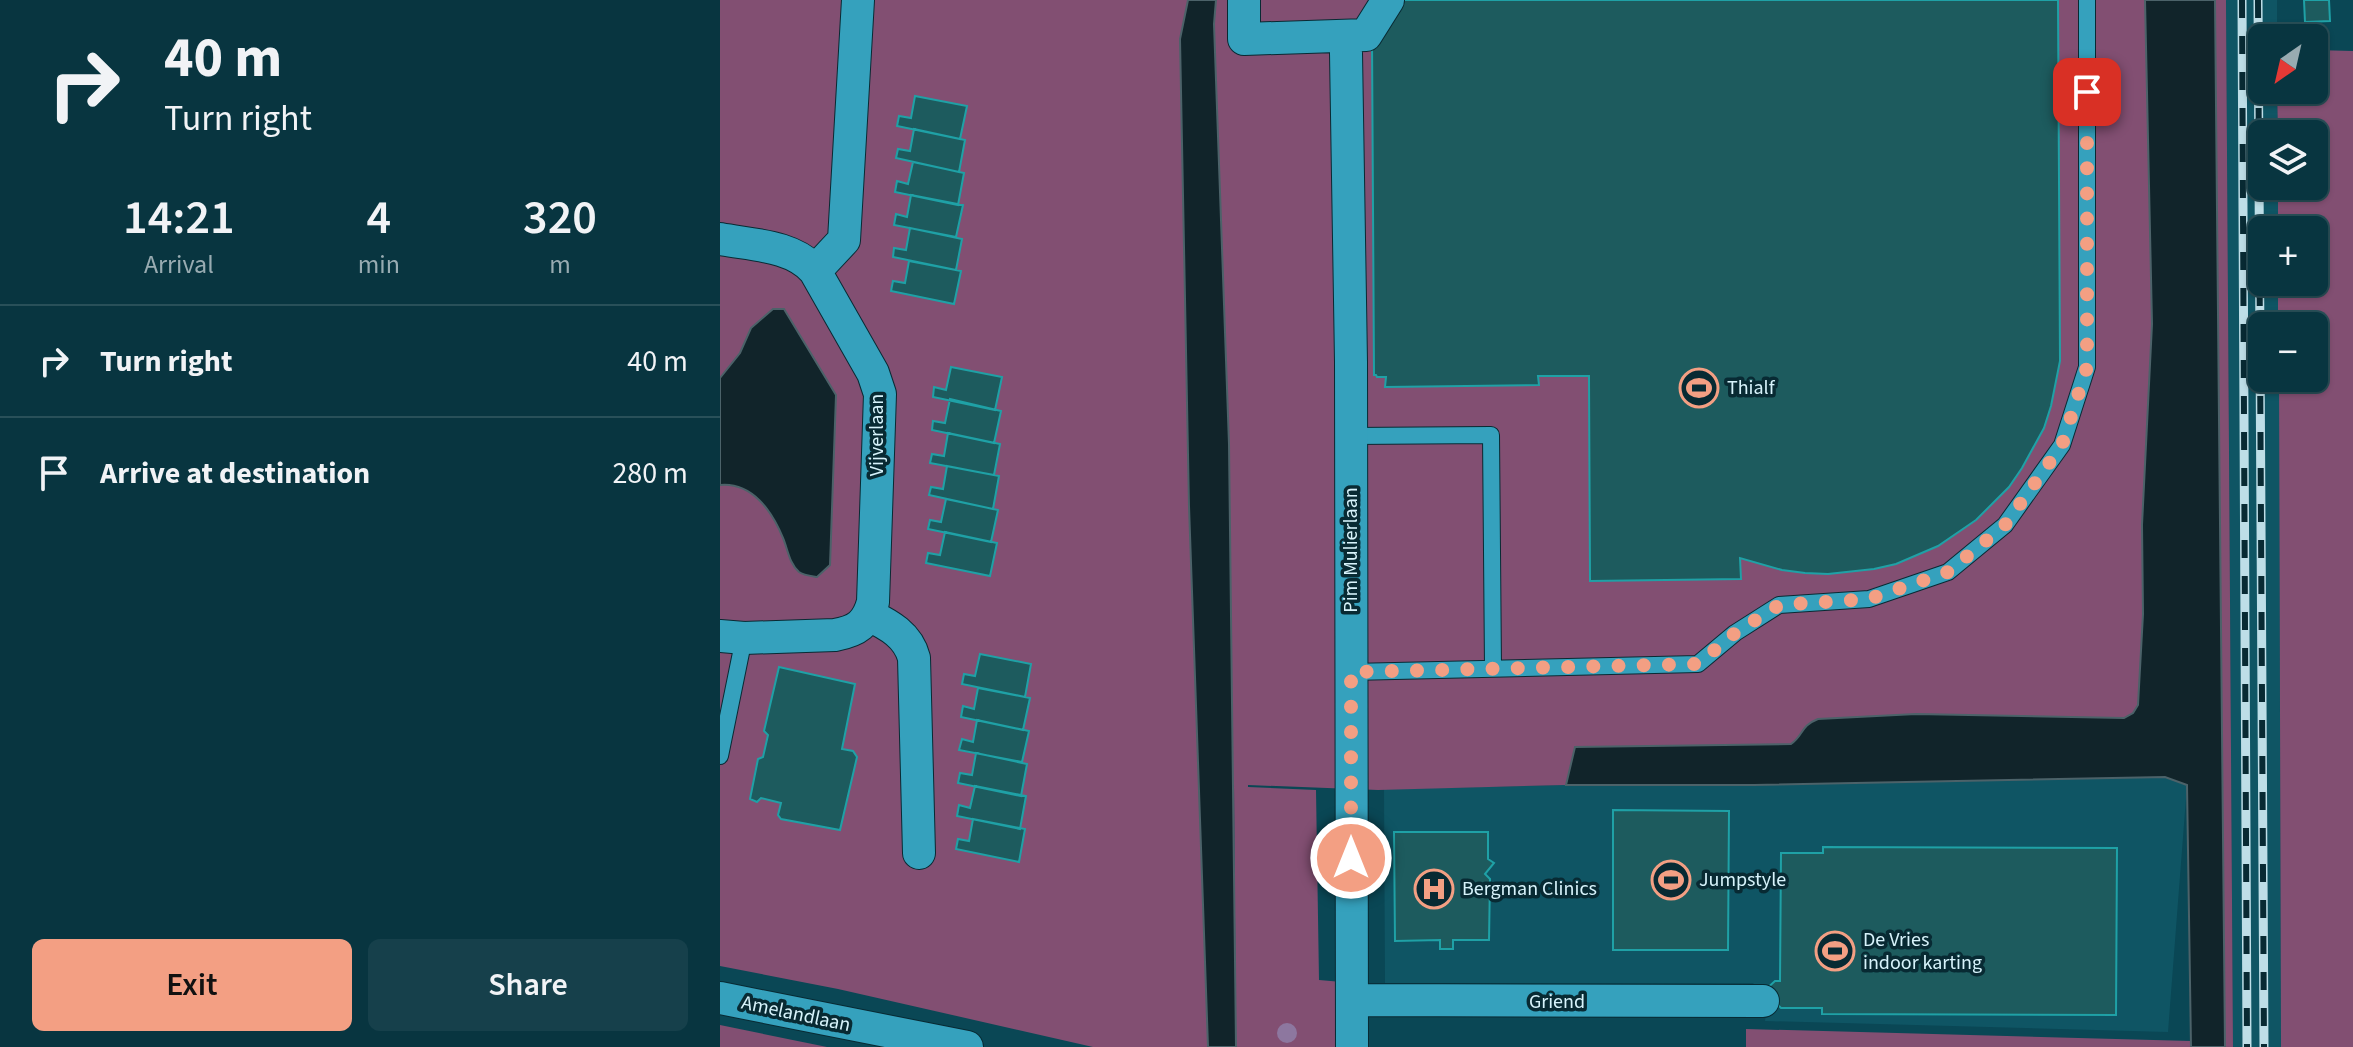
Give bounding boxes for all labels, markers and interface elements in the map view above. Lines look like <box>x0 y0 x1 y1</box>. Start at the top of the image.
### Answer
text: 40 m <box>164 19 282 98</box>
north arrow <box>2248 24 2328 104</box>
map controls <box>2248 24 2328 392</box>
icon: right <box>32 32 136 136</box>
pin <box>2053 58 2121 126</box>
icon: arrive <box>2065 70 2109 114</box>
text: Turn right <box>164 93 312 144</box>
button: layers <box>2248 120 2328 200</box>
text: 14:21 <box>123 184 235 252</box>
text: 4 <box>367 184 391 252</box>
text: 320 <box>523 184 597 252</box>
button: + <box>2248 216 2328 296</box>
text: Arrival <box>144 246 214 283</box>
text: min <box>358 246 400 283</box>
text: m <box>549 246 571 283</box>
button: − <box>2248 312 2328 392</box>
icon: right <box>32 339 76 383</box>
text: Turn right <box>100 340 232 383</box>
text: 40 m <box>627 340 688 383</box>
sports icon: Thialf <box>1678 367 1720 409</box>
place label: Thialf <box>1727 374 1776 402</box>
street label: Vijverlaan <box>863 394 891 476</box>
icon: arrive <box>32 451 76 495</box>
text: Arrive at destination <box>100 452 370 495</box>
text: 280 m <box>612 452 688 495</box>
street label: Pim Mulierlaan <box>1337 487 1365 613</box>
position arrow <box>1309 816 1393 900</box>
sports icon: Jumpstyle <box>1650 859 1692 901</box>
place label: Jumpstyle <box>1699 866 1786 894</box>
hospital icon: Bergman Clinics <box>1413 868 1455 910</box>
place label: Bergman Clinics <box>1462 875 1597 903</box>
place label: De Vries indoor karting <box>1863 926 1982 977</box>
sports icon: De Vries indoor karting <box>1814 930 1856 972</box>
button: Exit <box>32 939 352 1031</box>
button: Share <box>368 939 688 1031</box>
street label: Griend <box>1529 988 1585 1016</box>
street label: Amelandlaan <box>739 989 853 1039</box>

